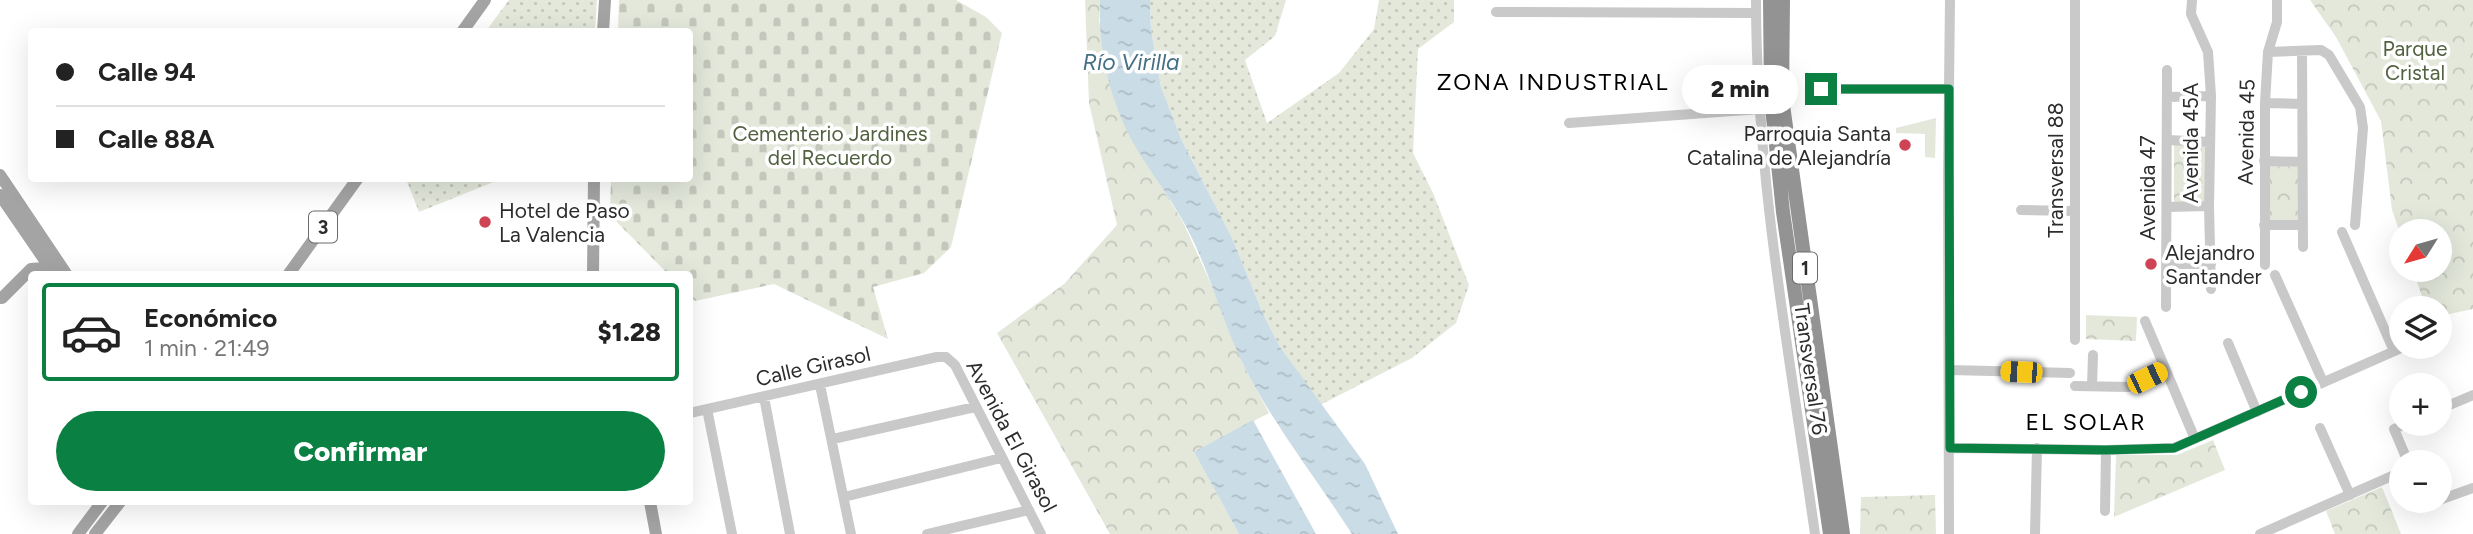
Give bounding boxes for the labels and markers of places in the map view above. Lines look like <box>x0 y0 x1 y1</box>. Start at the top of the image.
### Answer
place label: Parroquia Santa Catalina de Alejandría <box>1687 121 1891 170</box>
marker: Parroquia Santa Catalina de Alejandría <box>1897 137 1913 153</box>
place label: Hotel de Paso La Valencia <box>499 198 630 247</box>
marker: Hotel de Paso La Valencia <box>477 214 493 230</box>
place label: Alejandro Santander <box>2165 240 2262 289</box>
marker: Alejandro Santander <box>2143 256 2159 272</box>

